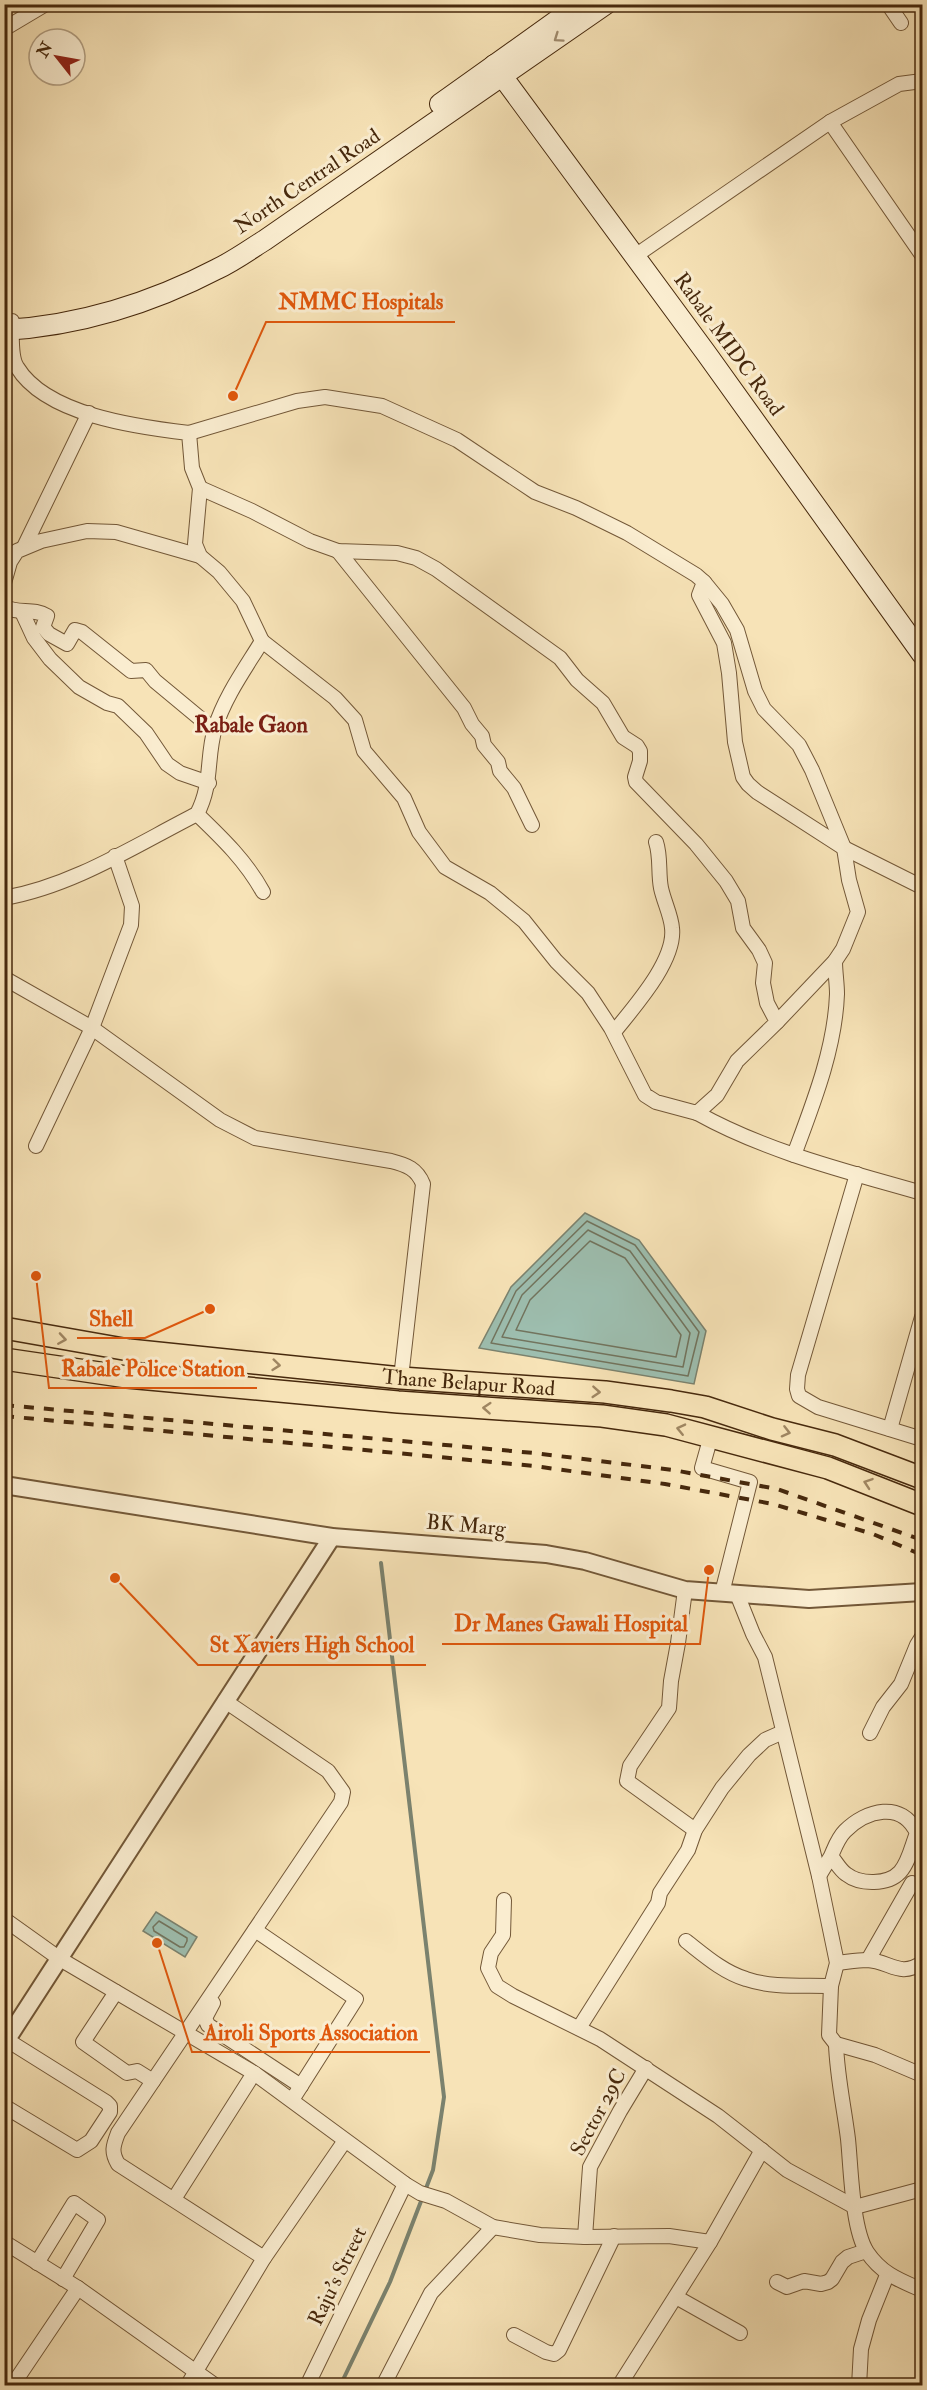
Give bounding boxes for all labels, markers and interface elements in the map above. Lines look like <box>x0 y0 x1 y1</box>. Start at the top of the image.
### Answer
north arrow <box>27 27 87 87</box>
one-way arrow <box>554 31 565 42</box>
text: N <box>32 38 58 62</box>
street label: North Central Road <box>229 122 386 240</box>
street label: Rabale MIDC Road <box>668 267 790 422</box>
callout: NMMC Hospitals <box>266 282 455 322</box>
text: NMMC Hospitals <box>278 288 444 317</box>
district label: Rabale Gaon <box>194 711 308 739</box>
callout: Shell <box>77 1298 145 1338</box>
text: Shell <box>89 1305 133 1333</box>
one-way arrow <box>57 1332 67 1344</box>
callout: Rabale Police Station <box>49 1348 257 1388</box>
text: Rabale Police Station <box>61 1355 246 1383</box>
one-way arrow <box>272 1358 281 1371</box>
street label: Thane Belapur Road <box>381 1363 557 1403</box>
one-way arrow <box>592 1385 601 1398</box>
one-way arrow <box>483 1402 492 1415</box>
one-way arrow <box>676 1423 686 1436</box>
one-way arrow <box>781 1425 791 1438</box>
one-way arrow <box>864 1477 874 1490</box>
street label: BK Marg <box>425 1509 508 1542</box>
callout: Dr Manes Gawali Hospital <box>442 1604 700 1644</box>
text: Dr Manes Gawali Hospital <box>454 1610 688 1639</box>
callout: St Xaviers High School <box>198 1625 426 1665</box>
text: St Xaviers High School <box>210 1631 415 1660</box>
callout: Airoli Sports Association <box>192 2012 430 2052</box>
text: Airoli Sports Association <box>203 2019 419 2048</box>
street label: Sector 29C <box>564 2064 633 2160</box>
street label: Raju's Street <box>302 2222 373 2330</box>

